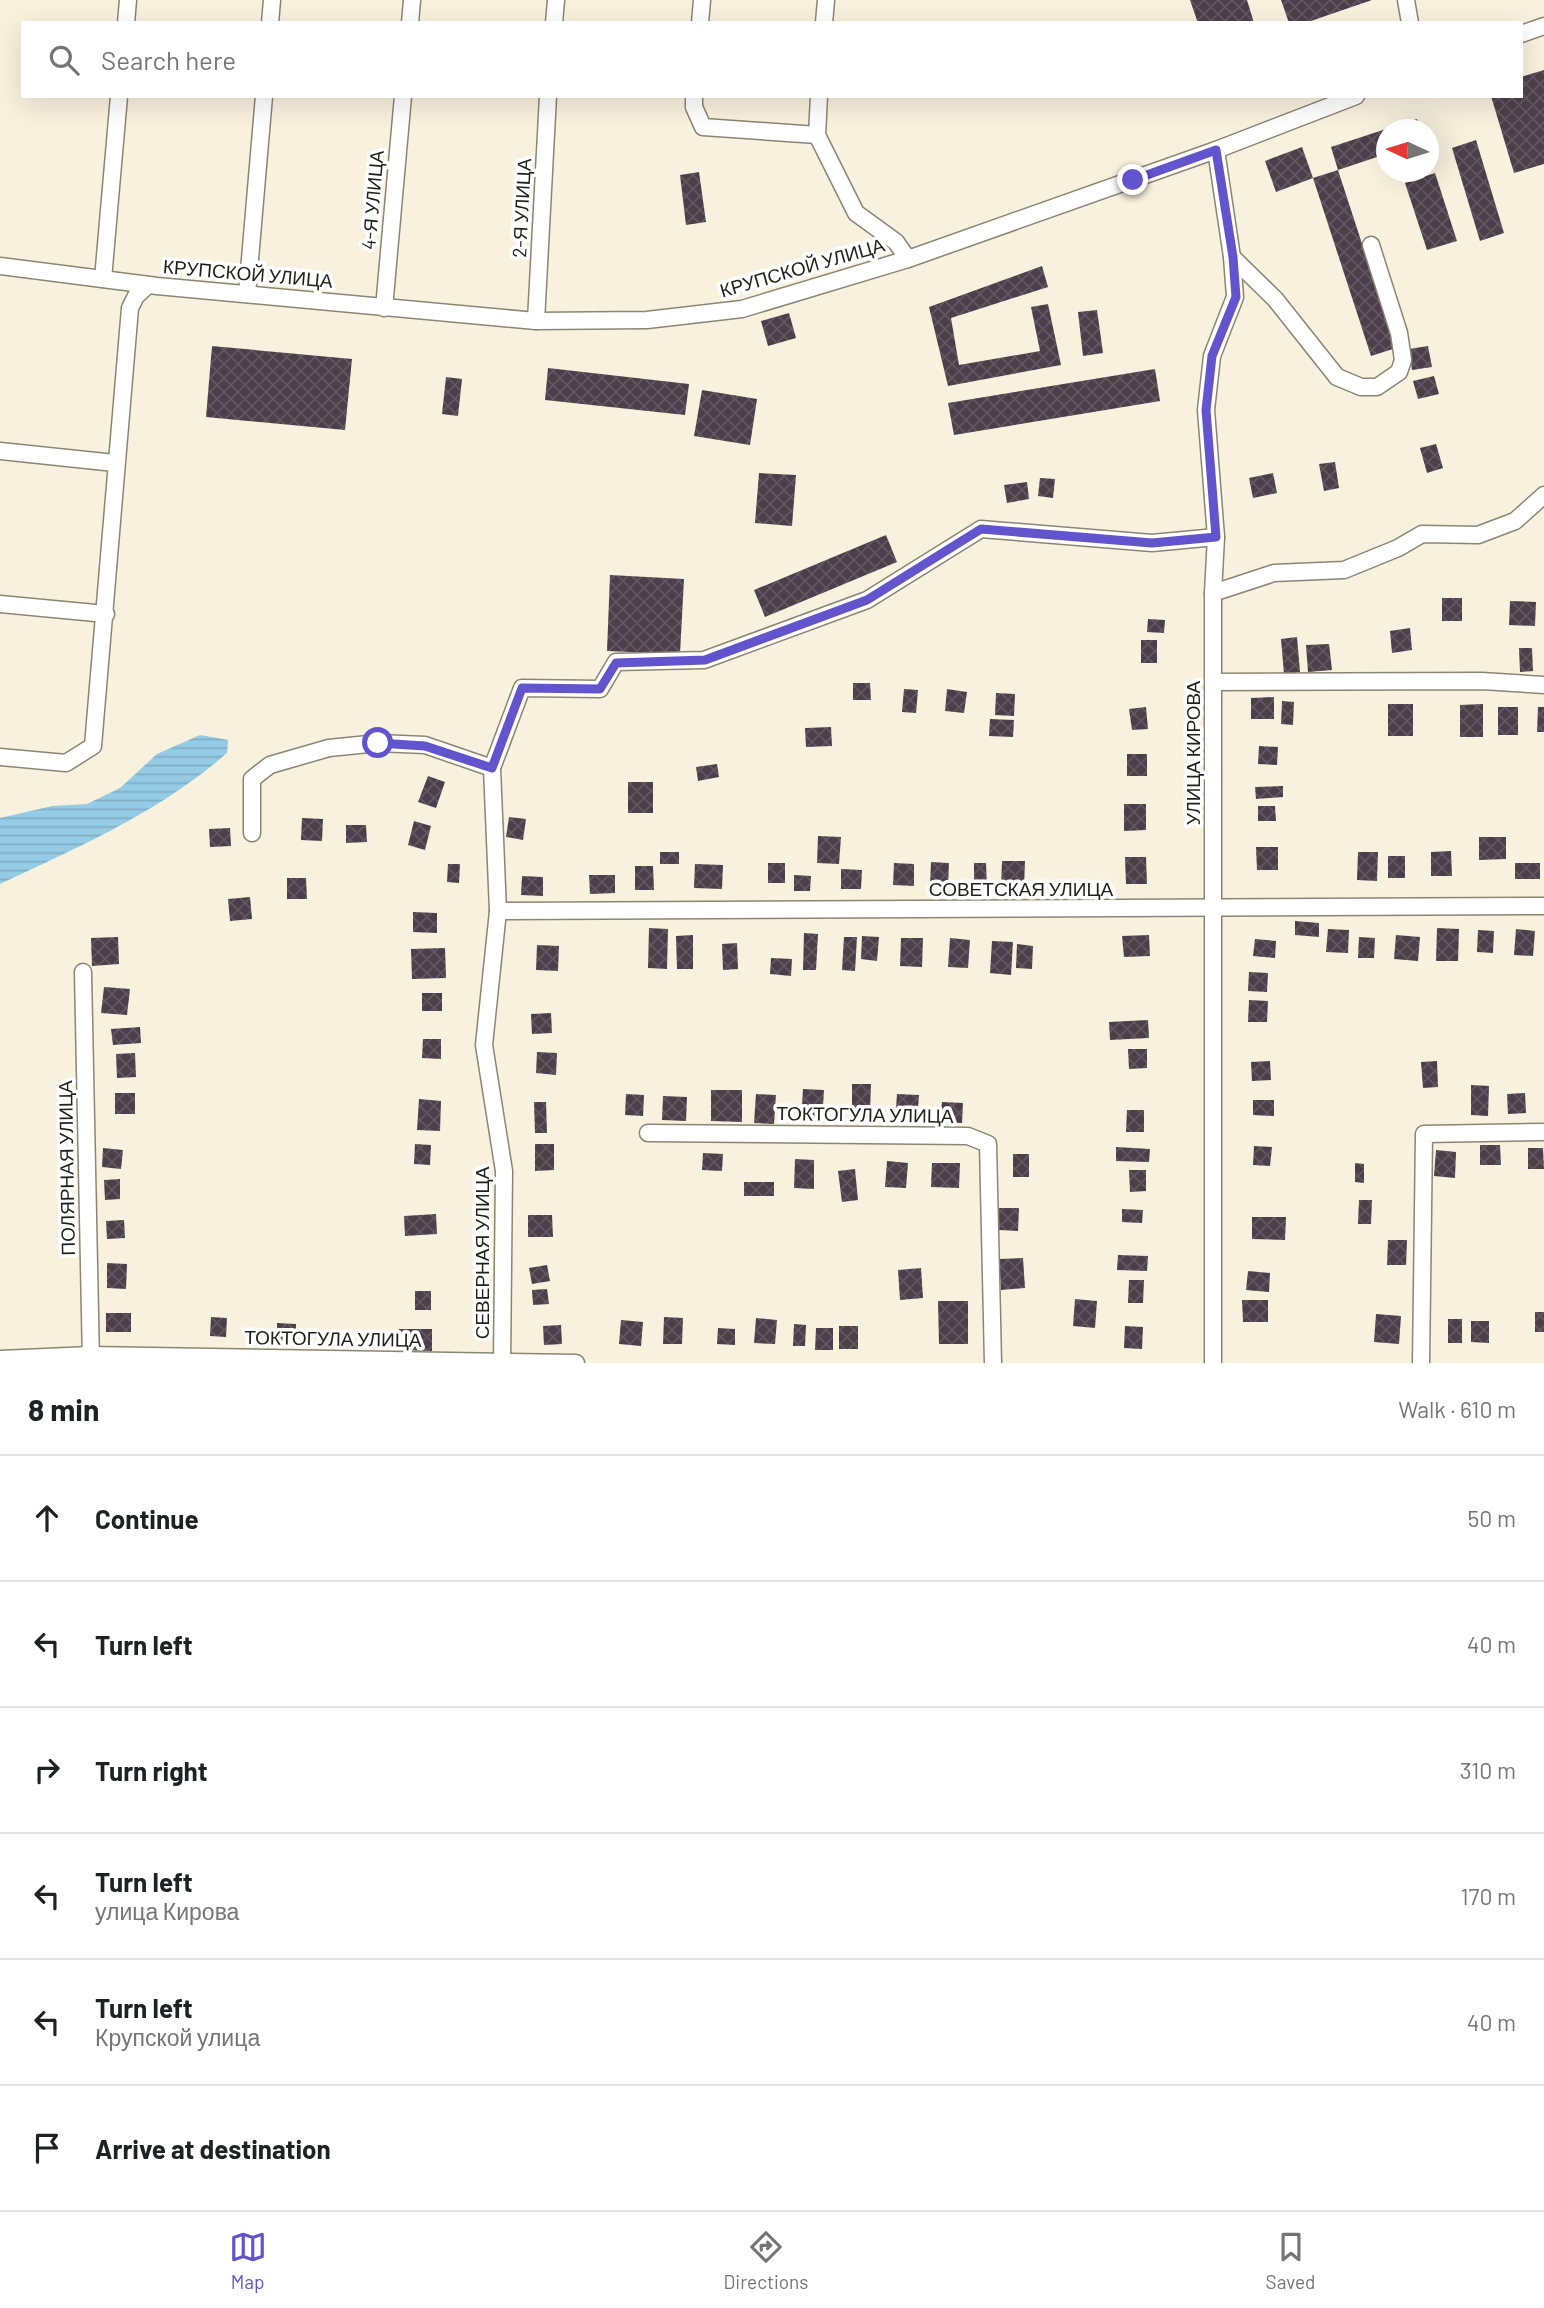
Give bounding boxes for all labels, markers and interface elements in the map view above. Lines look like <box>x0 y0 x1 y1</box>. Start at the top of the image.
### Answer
search box <box>21 21 1523 98</box>
icon: search <box>45 41 83 79</box>
text: Search here <box>101 44 236 75</box>
north arrow <box>1376 119 1439 182</box>
street label: 4-Я УЛИЦА <box>356 149 388 251</box>
street label: 2-Я УЛИЦА <box>507 157 535 258</box>
route end <box>1117 164 1148 195</box>
street label: КРУПСКОЙ УЛИЦА <box>717 232 887 302</box>
street label: КРУПСКОЙ УЛИЦА <box>162 254 334 292</box>
street label: УЛИЦА КИРОВА <box>1181 680 1204 825</box>
route start <box>362 727 393 758</box>
street label: СОВЕТСКАЯ УЛИЦА <box>929 877 1113 900</box>
street label: ПОЛЯРНАЯ УЛИЦА <box>53 1080 79 1256</box>
street label: ТОКТОГУЛА УЛИЦА <box>776 1101 954 1127</box>
street label: СЕВЕРНАЯ УЛИЦА <box>470 1166 493 1339</box>
street label: ТОКТОГУЛА УЛИЦА <box>244 1325 422 1351</box>
text: 8 min <box>28 1391 99 1427</box>
text: Walk · 610 m <box>1398 1395 1516 1423</box>
icon: ahead <box>28 1499 66 1537</box>
text: Continue <box>95 1503 199 1534</box>
text: 50 m <box>1468 1504 1516 1532</box>
icon: left <box>28 1625 66 1663</box>
text: Turn left <box>95 1629 193 1660</box>
text: 40 m <box>1467 1630 1516 1658</box>
icon: right <box>28 1751 66 1789</box>
text: Turn right <box>95 1755 208 1786</box>
text: 310 m <box>1460 1756 1516 1784</box>
text: Turn left <box>95 1866 193 1897</box>
icon: left <box>28 1877 66 1915</box>
text: 170 m <box>1460 1882 1516 1910</box>
text: улица Кирова <box>95 1897 239 1925</box>
text: Turn left <box>95 1992 193 2023</box>
icon: left <box>28 2003 66 2041</box>
text: 40 m <box>1467 2008 1516 2036</box>
text: Крупской улица <box>95 2023 260 2051</box>
icon: arrive <box>28 2129 66 2167</box>
text: Arrive at destination <box>95 2133 331 2164</box>
tab: Map <box>229 2228 267 2293</box>
tab: Directions <box>724 2228 809 2293</box>
tab: Saved <box>1266 2228 1315 2293</box>

